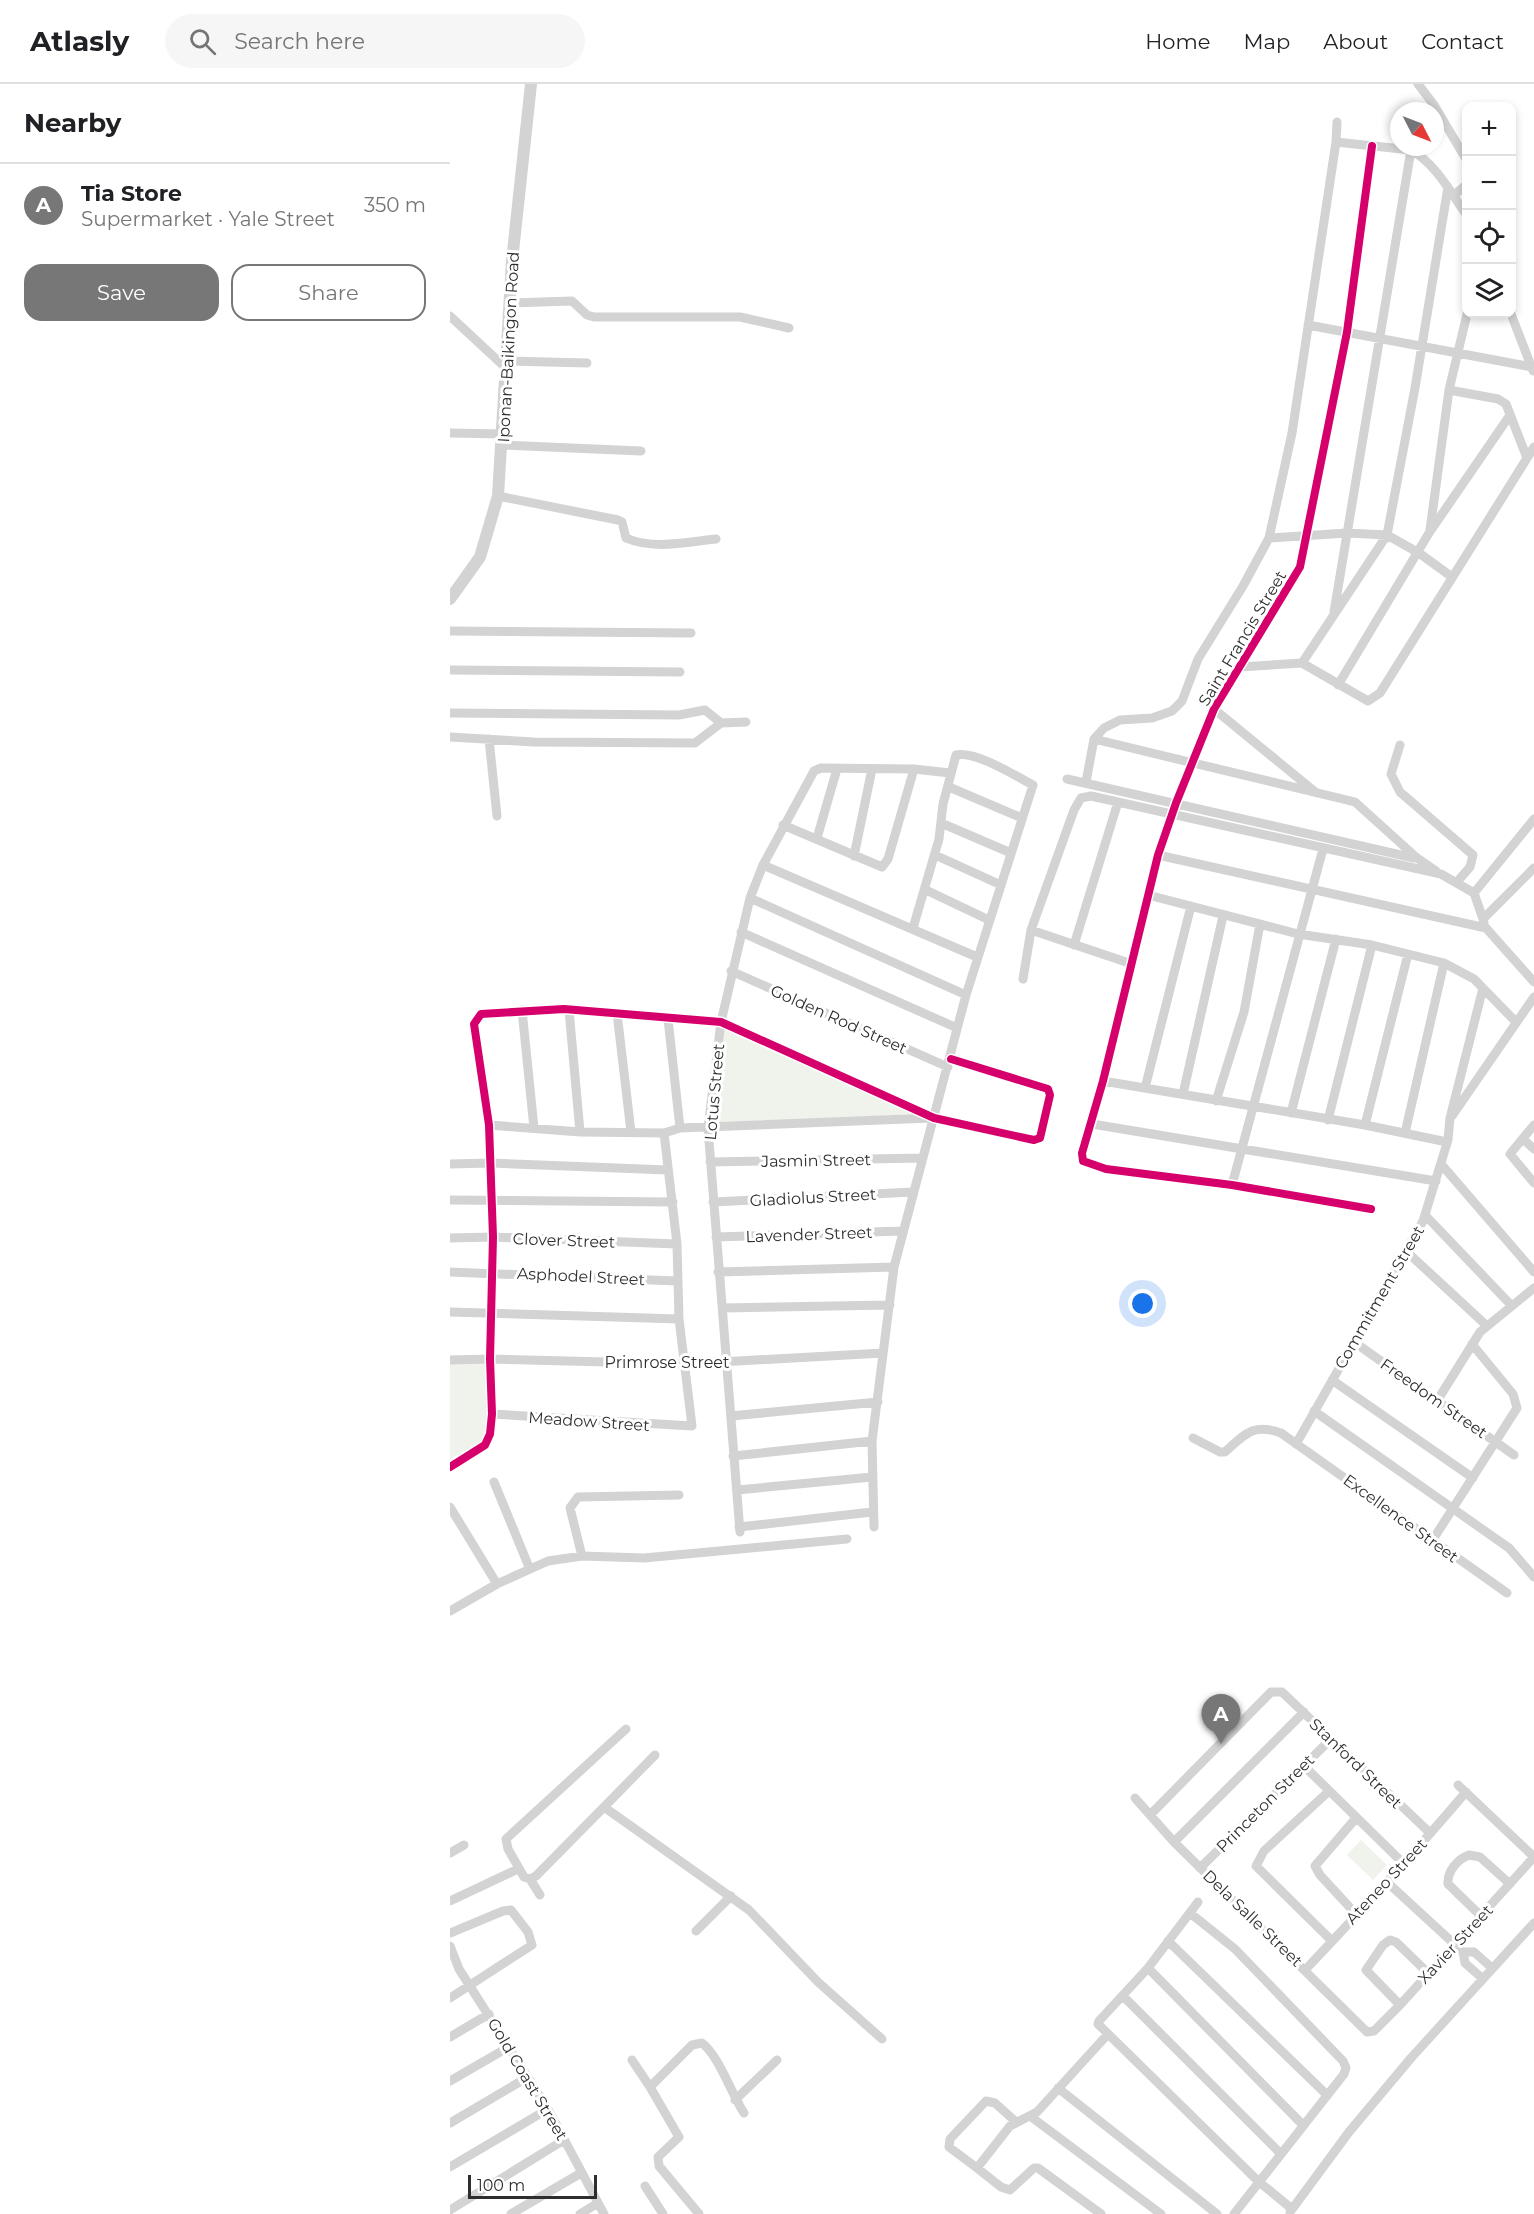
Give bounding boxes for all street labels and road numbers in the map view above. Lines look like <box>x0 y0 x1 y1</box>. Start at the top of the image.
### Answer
street label: Iponan-Baikingon Road <box>494 251 523 443</box>
street label: Saint Francis Street <box>1194 567 1291 709</box>
street label: Golden Rod Street <box>768 981 910 1058</box>
street label: Lotus Street <box>701 1042 728 1141</box>
street label: Jasmin Street <box>760 1150 872 1171</box>
street label: Gladiolus Street <box>749 1185 877 1210</box>
street label: Commitment Street <box>1331 1222 1428 1372</box>
street label: Lavender Street <box>745 1223 873 1246</box>
street label: Clover Street <box>512 1229 616 1252</box>
street label: Asphodel Street <box>516 1264 646 1289</box>
street label: Primrose Street <box>605 1353 730 1372</box>
street label: Freedom Street <box>1377 1355 1491 1443</box>
street label: Meadow Street <box>528 1408 651 1435</box>
street label: Excellence Street <box>1340 1470 1462 1567</box>
street label: Stanford Street <box>1305 1714 1406 1813</box>
street label: Princeton Street <box>1212 1750 1319 1856</box>
street label: Ateneo Street <box>1342 1834 1431 1928</box>
street label: Dela Salle Street <box>1199 1866 1307 1971</box>
street label: Xavier Street <box>1414 1901 1497 1988</box>
street label: Gold Coast Street <box>484 2015 572 2144</box>

